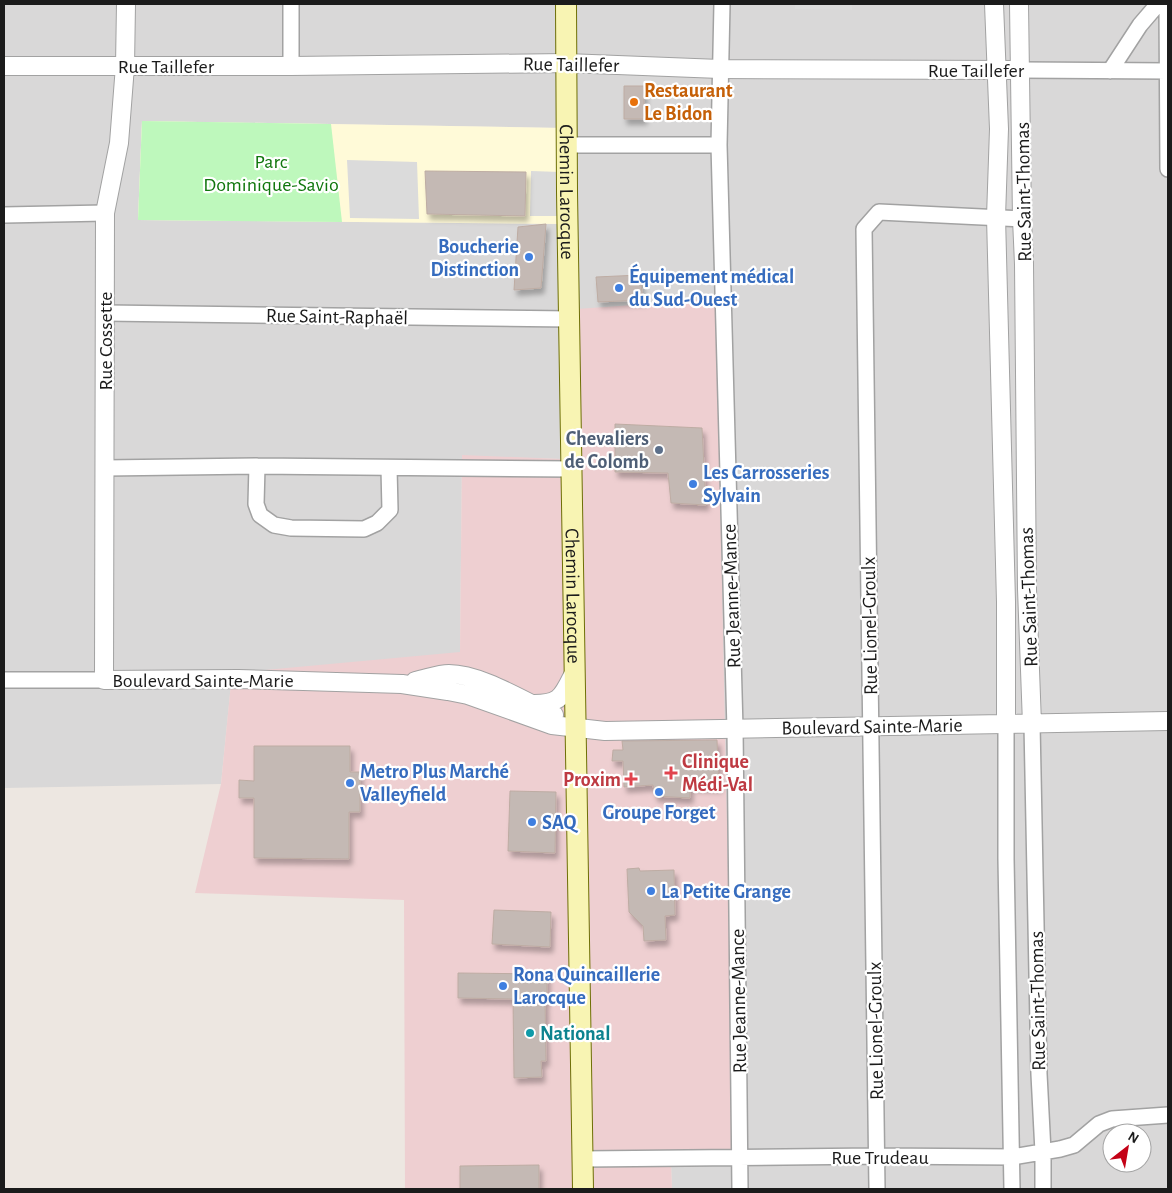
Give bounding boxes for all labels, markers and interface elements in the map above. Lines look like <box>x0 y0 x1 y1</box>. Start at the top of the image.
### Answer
street label: Rue Taillefer <box>523 54 620 76</box>
street label: Rue Taillefer <box>118 57 215 77</box>
street label: Rue Taillefer <box>928 61 1025 81</box>
place label: Restaurant Le Bidon <box>644 81 733 124</box>
marker: Restaurant Le Bidon <box>628 96 640 108</box>
street label: Rue Saint-Thomas <box>1013 122 1035 262</box>
street label: Chemin Larocque <box>556 124 577 260</box>
park label: Parc Dominique-Savio <box>203 152 339 195</box>
place label: Boucherie Distinction <box>430 237 519 280</box>
marker: Boucherie Distinction <box>523 251 535 263</box>
place label: Équipement médical du Sud-Ouest <box>629 263 794 310</box>
marker: Équipement médical du Sud-Ouest <box>613 282 625 294</box>
street label: Rue Cossette <box>96 292 116 390</box>
street label: Rue Saint-Raphaël <box>266 306 408 328</box>
place label: Chevaliers de Colomb <box>565 429 649 472</box>
marker: Chevaliers de Colomb <box>653 444 665 456</box>
place label: Les Carrosseries Sylvain <box>703 463 830 506</box>
marker: Les Carrosseries Sylvain <box>687 478 699 490</box>
street label: Rue Jeanne-Mance <box>719 523 745 669</box>
street label: Rue Saint-Thomas <box>1017 527 1041 667</box>
street label: Chemin Larocque <box>561 528 584 664</box>
street label: Rue Lionel-Groulx <box>859 556 881 695</box>
street label: Boulevard Sainte-Marie <box>112 671 294 691</box>
street label: Boulevard Sainte-Marie <box>781 715 963 739</box>
place label: Clinique Médi-Val <box>682 752 753 795</box>
place label: Metro Plus Marché Valleyfield <box>360 762 509 805</box>
marker: Clinique Médi-Val <box>664 766 678 780</box>
place label: Proxim <box>563 770 621 790</box>
marker: Proxim <box>625 773 637 785</box>
marker: Metro Plus Marché Valleyfield <box>344 777 356 789</box>
marker: Groupe Forget <box>653 786 665 798</box>
place label: Groupe Forget <box>602 803 716 823</box>
place label: SAQ <box>542 813 579 834</box>
marker: SAQ <box>526 816 538 828</box>
place label: La Petite Grange <box>661 882 791 902</box>
marker: La Petite Grange <box>645 885 657 897</box>
street label: Rue Jeanne-Mance <box>728 929 750 1073</box>
street label: Rue Saint-Thomas <box>1027 931 1049 1071</box>
street label: Rue Lionel-Groulx <box>865 961 887 1100</box>
place label: Rona Quincaillerie Larocque <box>513 965 660 1008</box>
marker: Rona Quincaillerie Larocque <box>497 980 509 992</box>
place label: National <box>540 1024 610 1044</box>
marker: National <box>524 1027 536 1039</box>
north arrow <box>1102 1123 1152 1173</box>
text: N <box>1125 1129 1141 1146</box>
street label: Rue Trudeau <box>831 1148 929 1168</box>

